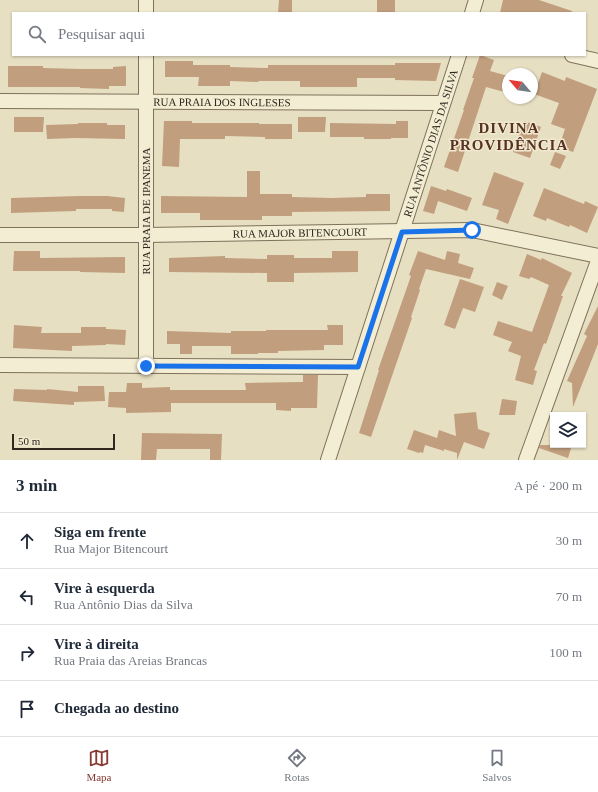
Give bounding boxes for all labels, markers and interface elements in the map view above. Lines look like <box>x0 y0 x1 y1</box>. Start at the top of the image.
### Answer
search box <box>12 12 586 56</box>
icon: search <box>26 23 48 45</box>
text: Pesquisar aqui <box>58 26 145 42</box>
street label: RUA ANTÔNIO DIAS DA SILVA <box>401 68 460 218</box>
north arrow <box>502 68 538 104</box>
street label: RUA PRAIA DOS INGLESES <box>153 96 291 108</box>
district label: DIVINA PROVIDÊNCIA <box>450 120 568 153</box>
street label: RUA PRAIA DE IPANEMA <box>140 147 152 275</box>
route start <box>463 221 481 239</box>
street label: RUA MAJOR BITENCOURT <box>233 226 368 240</box>
route end <box>137 357 155 375</box>
map controls <box>550 412 586 448</box>
button: layers <box>550 412 586 448</box>
scale bar <box>12 432 115 451</box>
text: 50 m <box>18 435 40 447</box>
text: 3 min <box>16 476 57 495</box>
text: A pé · 200 m <box>514 478 582 493</box>
text: Siga em frente <box>54 524 146 540</box>
icon: ahead <box>16 530 38 552</box>
text: 30 m <box>556 533 582 548</box>
text: Rua Major Bitencourt <box>54 541 168 556</box>
text: Vire à esquerda <box>54 580 155 596</box>
icon: left <box>16 586 38 608</box>
text: 70 m <box>556 589 582 604</box>
text: Rua Antônio Dias da Silva <box>54 597 193 612</box>
text: Vire à direita <box>54 636 139 652</box>
icon: right <box>16 642 38 664</box>
text: 100 m <box>549 645 582 660</box>
text: Rua Praia das Areias Brancas <box>54 653 207 668</box>
icon: arrive <box>16 698 38 720</box>
text: Chegada ao destino <box>54 700 179 716</box>
tab: Mapa <box>86 747 111 783</box>
tab: Rotas <box>284 747 309 783</box>
tab: Salvos <box>482 747 512 783</box>

